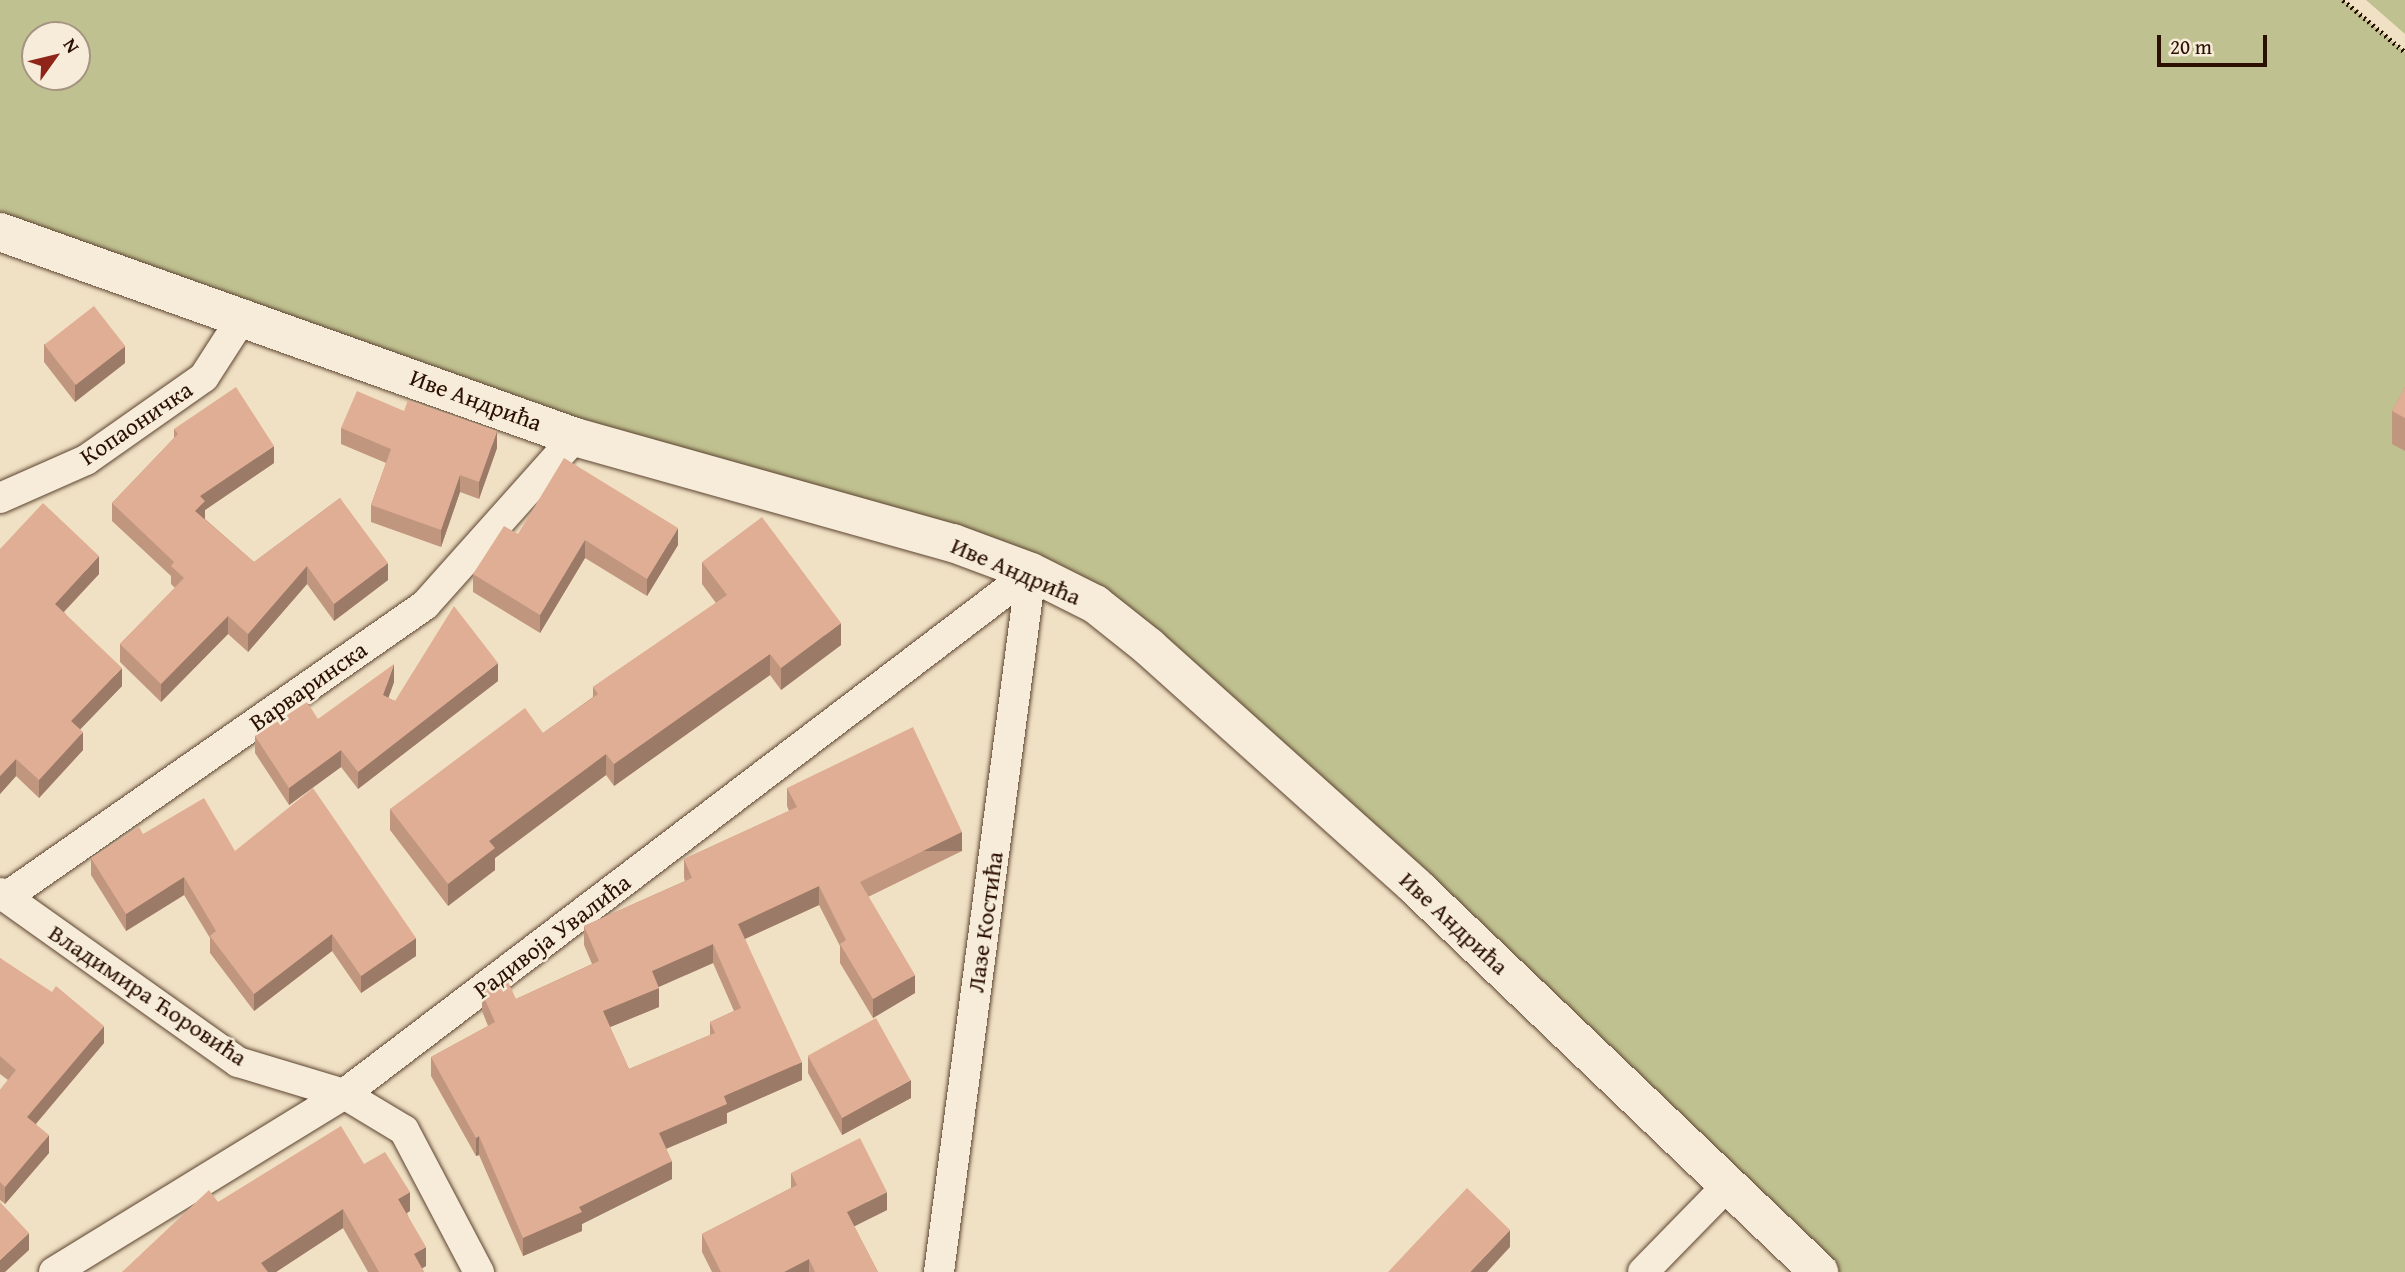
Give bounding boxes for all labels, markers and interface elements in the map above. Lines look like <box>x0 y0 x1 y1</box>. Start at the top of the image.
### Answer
north arrow <box>21 21 91 91</box>
scale bar <box>2160 21 2270 65</box>
text: 20 m <box>2170 31 2212 62</box>
text: N <box>57 32 87 58</box>
street label: Иве Андрића <box>406 363 546 437</box>
street label: Копаоничка <box>74 375 198 471</box>
street label: Иве Андрића <box>947 531 1085 611</box>
street label: Варваринска <box>244 635 372 737</box>
street label: Лазе Костића <box>961 850 1009 994</box>
street label: Иве Андрића <box>1394 865 1514 981</box>
street label: Радивоја Увалића <box>468 868 636 1004</box>
street label: Владимира Ћоровића <box>44 918 252 1072</box>

